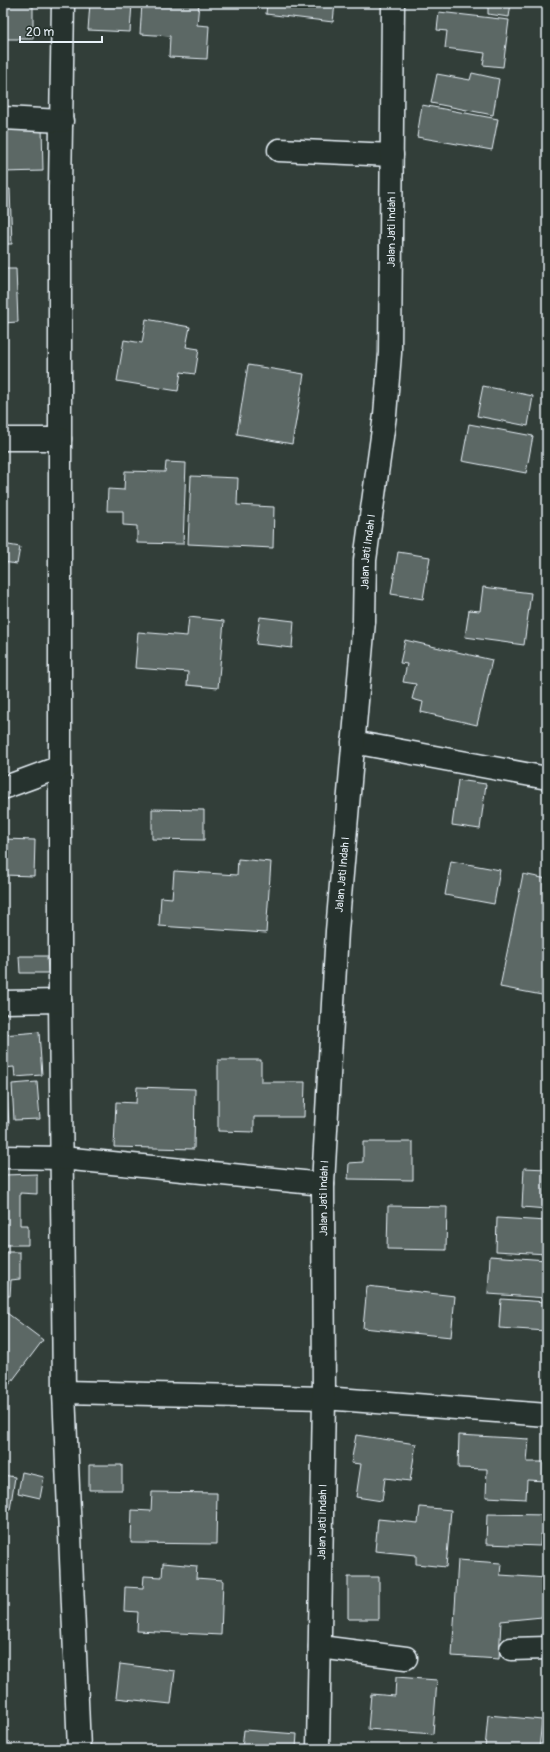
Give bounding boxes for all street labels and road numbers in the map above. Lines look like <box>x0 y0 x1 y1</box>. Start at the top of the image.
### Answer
street label: Jalan Jati Indah I <box>385 191 398 267</box>
street label: Jalan Jati Indah I <box>359 513 378 590</box>
street label: Jalan Jati Indah I <box>333 836 352 913</box>
street label: Jalan Jati Indah I <box>317 1160 331 1236</box>
street label: Jalan Jati Indah I <box>315 1484 330 1560</box>

